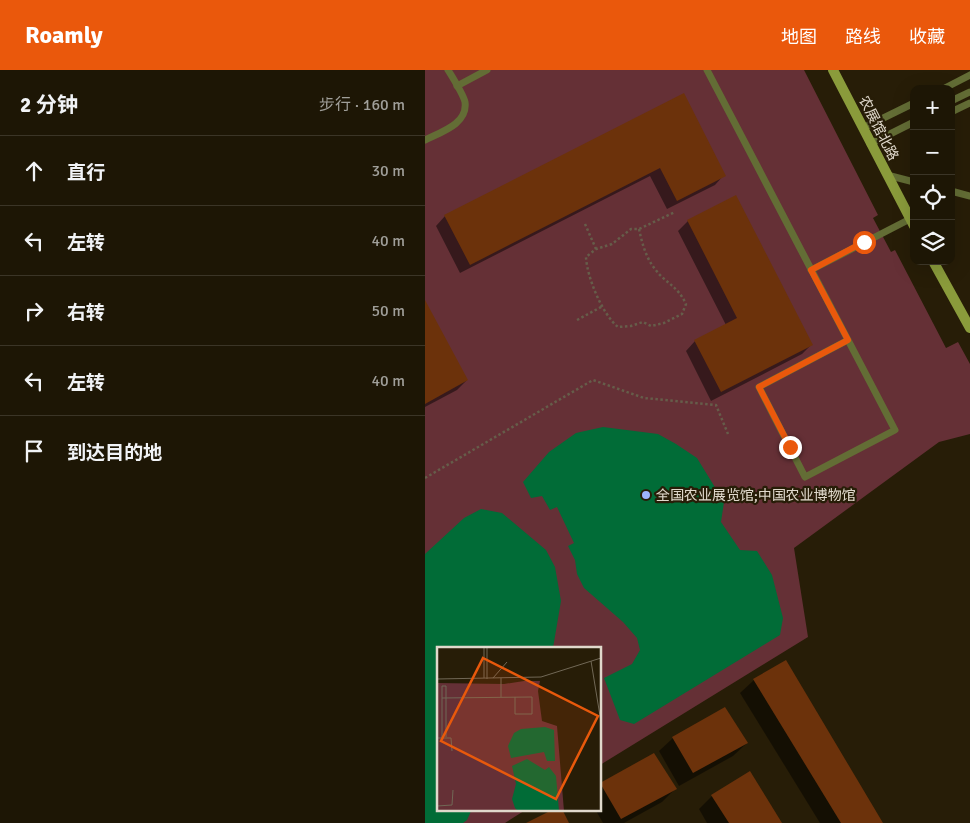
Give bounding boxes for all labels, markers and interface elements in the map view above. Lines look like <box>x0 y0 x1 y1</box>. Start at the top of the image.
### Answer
text: Roamly <box>25 20 103 50</box>
text: 地图 <box>781 26 817 48</box>
text: 路线 <box>845 26 881 48</box>
text: 收藏 <box>909 26 945 48</box>
map controls <box>910 85 955 265</box>
button: + <box>910 85 955 130</box>
text: 2 分钟 <box>20 92 78 118</box>
street label: 农展馆北路 <box>855 93 902 163</box>
text: 步行 · 160 m <box>319 95 405 115</box>
button: − <box>910 130 955 175</box>
icon: ahead <box>20 157 48 185</box>
text: 直行 <box>67 161 105 185</box>
text: 30 m <box>371 161 405 181</box>
button: locate <box>910 175 955 220</box>
button: layers <box>910 220 955 265</box>
icon: left <box>20 227 48 255</box>
text: 左转 <box>67 231 105 255</box>
text: 40 m <box>371 231 405 251</box>
route start <box>853 231 876 254</box>
icon: right <box>20 297 48 325</box>
text: 右转 <box>67 301 105 325</box>
text: 50 m <box>371 301 405 321</box>
icon: left <box>20 367 48 395</box>
text: 左转 <box>67 371 105 395</box>
text: 40 m <box>371 371 405 391</box>
route end <box>779 436 802 459</box>
icon: arrive <box>20 437 48 465</box>
text: 到达目的地 <box>67 441 162 465</box>
place label: 全国农业展览馆;中国农业博物馆 <box>656 487 856 504</box>
marker: 全国农业展览馆;中国农业博物馆 <box>640 489 652 501</box>
inset map <box>437 647 601 810</box>

